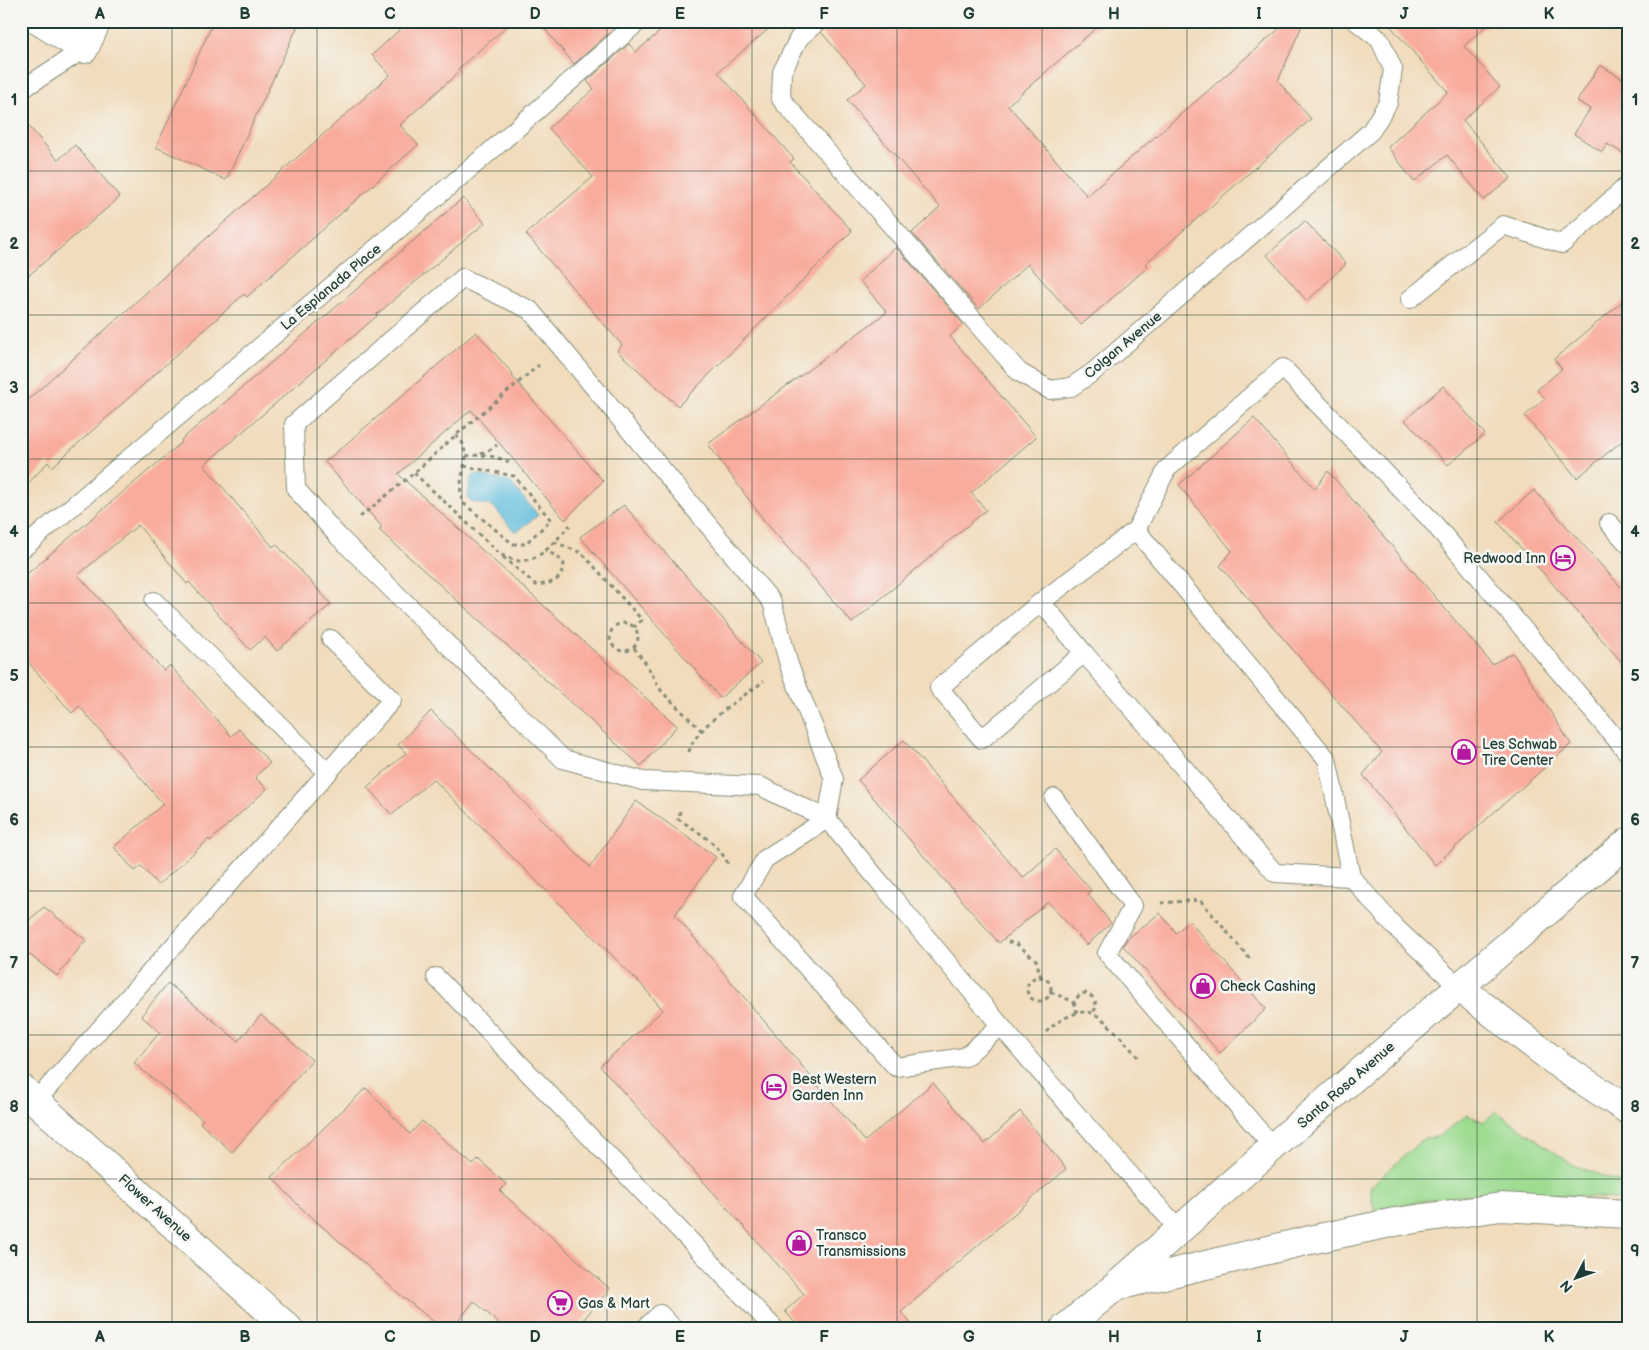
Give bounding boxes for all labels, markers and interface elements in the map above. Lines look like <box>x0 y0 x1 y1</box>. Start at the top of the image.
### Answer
text: A <box>94 5 105 24</box>
text: B <box>239 5 251 24</box>
text: C <box>384 5 396 24</box>
text: D <box>529 5 541 24</box>
text: E <box>675 5 685 24</box>
text: F <box>819 5 829 24</box>
text: G <box>963 5 975 24</box>
text: H <box>1108 5 1120 24</box>
text: I <box>1256 5 1262 24</box>
text: J <box>1400 5 1409 24</box>
text: K <box>1544 5 1555 24</box>
text: 1 <box>11 91 17 110</box>
text: 1 <box>1632 91 1638 110</box>
text: 2 <box>9 235 19 254</box>
text: 2 <box>1630 235 1640 254</box>
street label: La Esplanada Place <box>277 240 385 334</box>
street label: Colgan Avenue <box>1081 308 1165 382</box>
text: 3 <box>9 379 19 398</box>
text: 3 <box>1630 379 1640 398</box>
text: 4 <box>9 523 19 542</box>
text: 4 <box>1630 523 1640 542</box>
hotel icon: Redwood Inn <box>1550 545 1576 571</box>
place label: Redwood Inn <box>1463 550 1546 567</box>
text: 5 <box>9 667 19 686</box>
text: 5 <box>1630 667 1640 686</box>
place label: Les Schwab Tire Center <box>1482 736 1557 769</box>
shop icon: Les Schwab Tire Center <box>1451 739 1477 765</box>
text: 6 <box>9 811 19 830</box>
text: 6 <box>1630 811 1640 830</box>
text: 7 <box>10 954 19 973</box>
text: 7 <box>1631 954 1640 973</box>
shop icon: Check Cashing <box>1190 973 1216 999</box>
place label: Check Cashing <box>1220 978 1316 995</box>
street label: Santa Rosa Avenue <box>1294 1038 1398 1132</box>
place label: Best Western Garden Inn <box>792 1071 877 1104</box>
hotel icon: Best Western Garden Inn <box>761 1074 787 1100</box>
text: 8 <box>9 1098 19 1117</box>
text: 8 <box>1630 1098 1640 1117</box>
street label: Flower Avenue <box>115 1171 195 1245</box>
place label: Transco Transmissions <box>816 1227 906 1260</box>
shop icon: Transco Transmissions <box>786 1230 812 1256</box>
text: 9 <box>9 1242 19 1261</box>
text: 9 <box>1630 1242 1640 1261</box>
north arrow <box>1552 1252 1602 1302</box>
text: N <box>1557 1277 1576 1296</box>
supermarket icon: Gas & Mart <box>547 1290 573 1316</box>
place label: Gas & Mart <box>578 1295 650 1312</box>
text: A <box>94 1328 105 1347</box>
text: B <box>239 1328 251 1347</box>
text: C <box>384 1328 396 1347</box>
text: D <box>529 1328 541 1347</box>
text: E <box>675 1328 685 1347</box>
text: F <box>819 1328 829 1347</box>
text: G <box>963 1328 975 1347</box>
text: H <box>1108 1328 1120 1347</box>
text: I <box>1256 1328 1262 1347</box>
text: J <box>1400 1328 1409 1347</box>
text: K <box>1544 1328 1555 1347</box>

